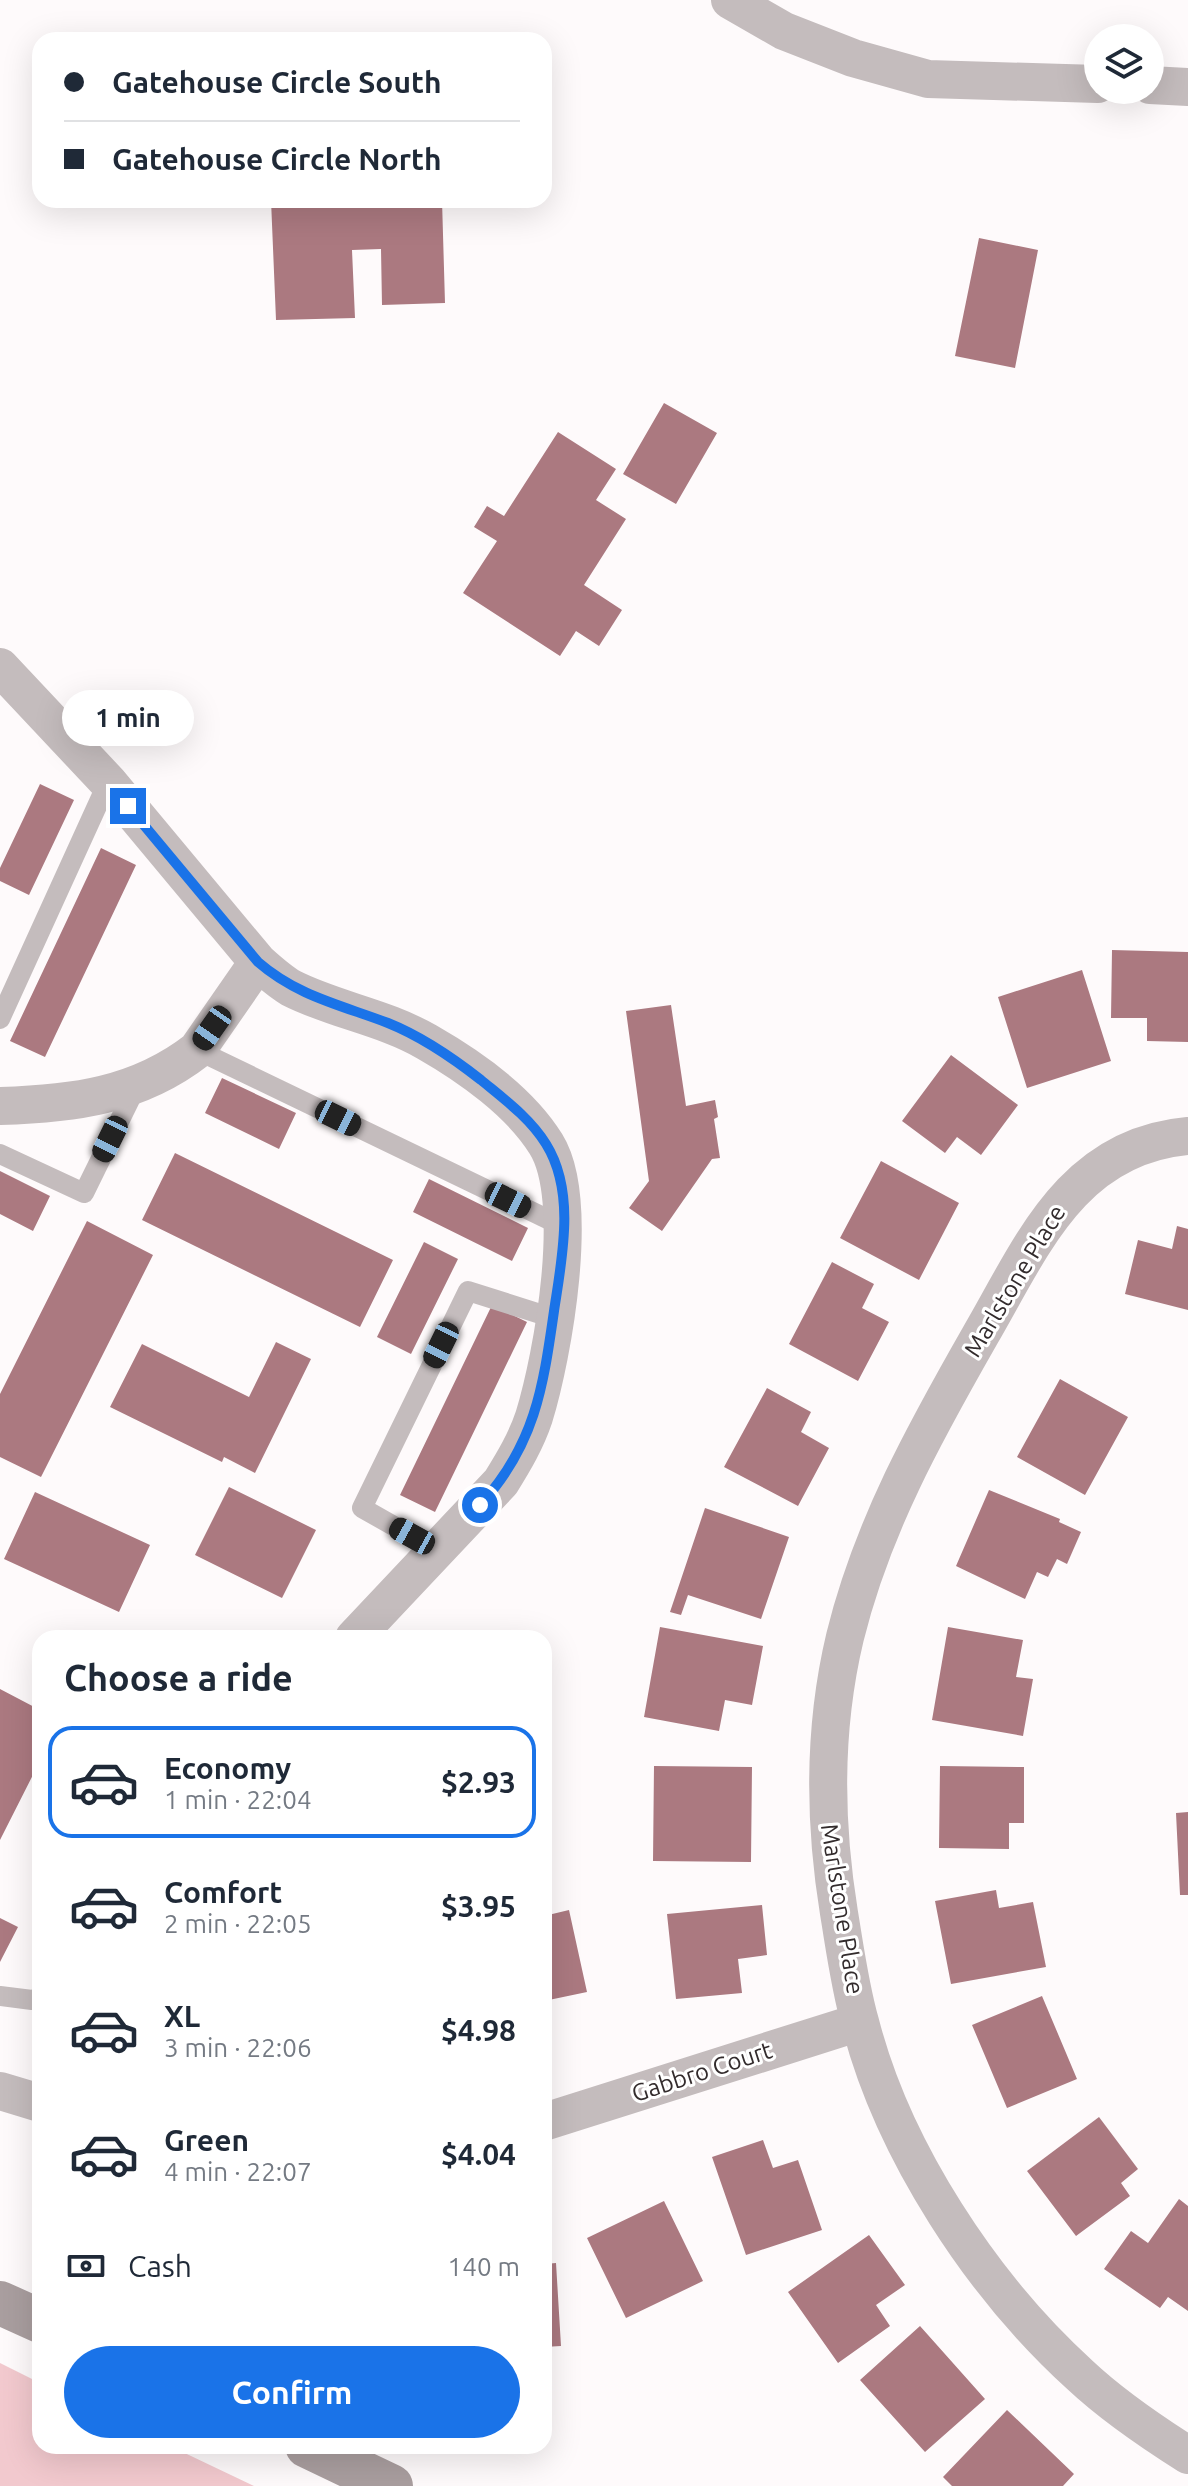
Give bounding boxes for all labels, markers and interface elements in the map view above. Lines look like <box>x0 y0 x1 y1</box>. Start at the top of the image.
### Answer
map controls <box>1084 24 1164 104</box>
button: layers <box>1084 24 1164 104</box>
text: Gatehouse Circle South <box>112 65 441 99</box>
text: Gatehouse Circle North <box>112 142 442 176</box>
callout: 1 min <box>62 690 194 746</box>
text: 1 min <box>95 703 161 732</box>
route end <box>110 788 146 824</box>
car <box>188 1001 236 1055</box>
car <box>311 1097 365 1139</box>
car <box>89 1112 131 1166</box>
car <box>481 1179 535 1221</box>
street label: Marlstone Place <box>959 1200 1070 1362</box>
car <box>420 1318 462 1372</box>
route start <box>462 1487 498 1523</box>
car <box>385 1514 439 1558</box>
text: Choose a ride <box>64 1657 293 1698</box>
icon: car <box>68 1746 140 1818</box>
text: Economy <box>164 1751 291 1785</box>
text: $2.93 <box>441 1765 516 1799</box>
text: 1 min · 22:04 <box>164 1785 312 1814</box>
street label: Marlstone Place <box>816 1822 869 1996</box>
icon: car <box>68 1870 140 1942</box>
text: Comfort <box>164 1875 282 1909</box>
text: $3.95 <box>441 1889 516 1923</box>
text: 2 min · 22:05 <box>164 1909 312 1938</box>
icon: car <box>68 1994 140 2066</box>
text: XL <box>164 1999 200 2033</box>
text: $4.98 <box>441 2013 516 2047</box>
text: 3 min · 22:06 <box>164 2033 312 2062</box>
street label: Gabbro Court <box>628 2036 776 2107</box>
icon: car <box>68 2118 140 2190</box>
text: Green <box>164 2123 249 2157</box>
text: $4.04 <box>441 2137 516 2171</box>
text: 4 min · 22:07 <box>164 2157 312 2186</box>
icon: cash <box>64 2244 108 2288</box>
text: Cash <box>128 2249 192 2283</box>
text: 140 m <box>448 2252 520 2281</box>
button: Confirm <box>64 2346 520 2438</box>

